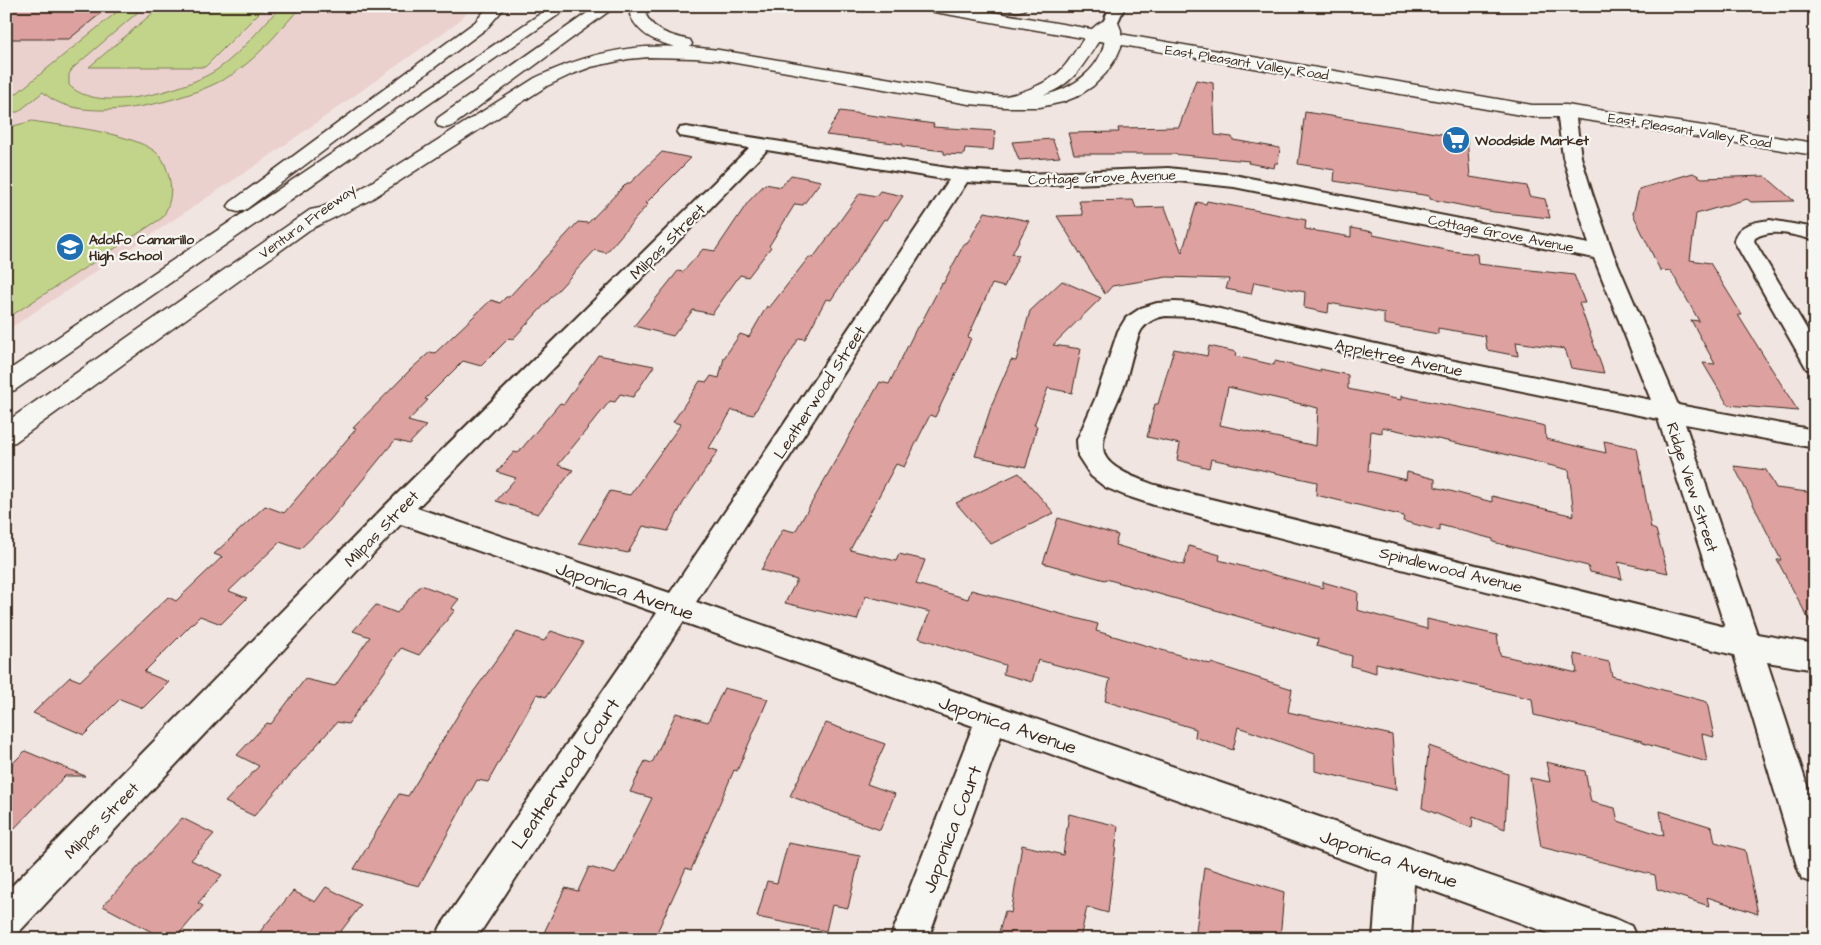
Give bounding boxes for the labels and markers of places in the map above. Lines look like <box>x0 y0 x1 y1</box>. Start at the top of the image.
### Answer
supermarket icon: Woodside Market <box>1441 125 1471 155</box>
place label: Woodside Market <box>1474 131 1589 151</box>
place label: Adolfo Camarillo High School <box>89 230 194 267</box>
school or university icon: Adolfo Camarillo High School <box>55 232 85 262</box>

